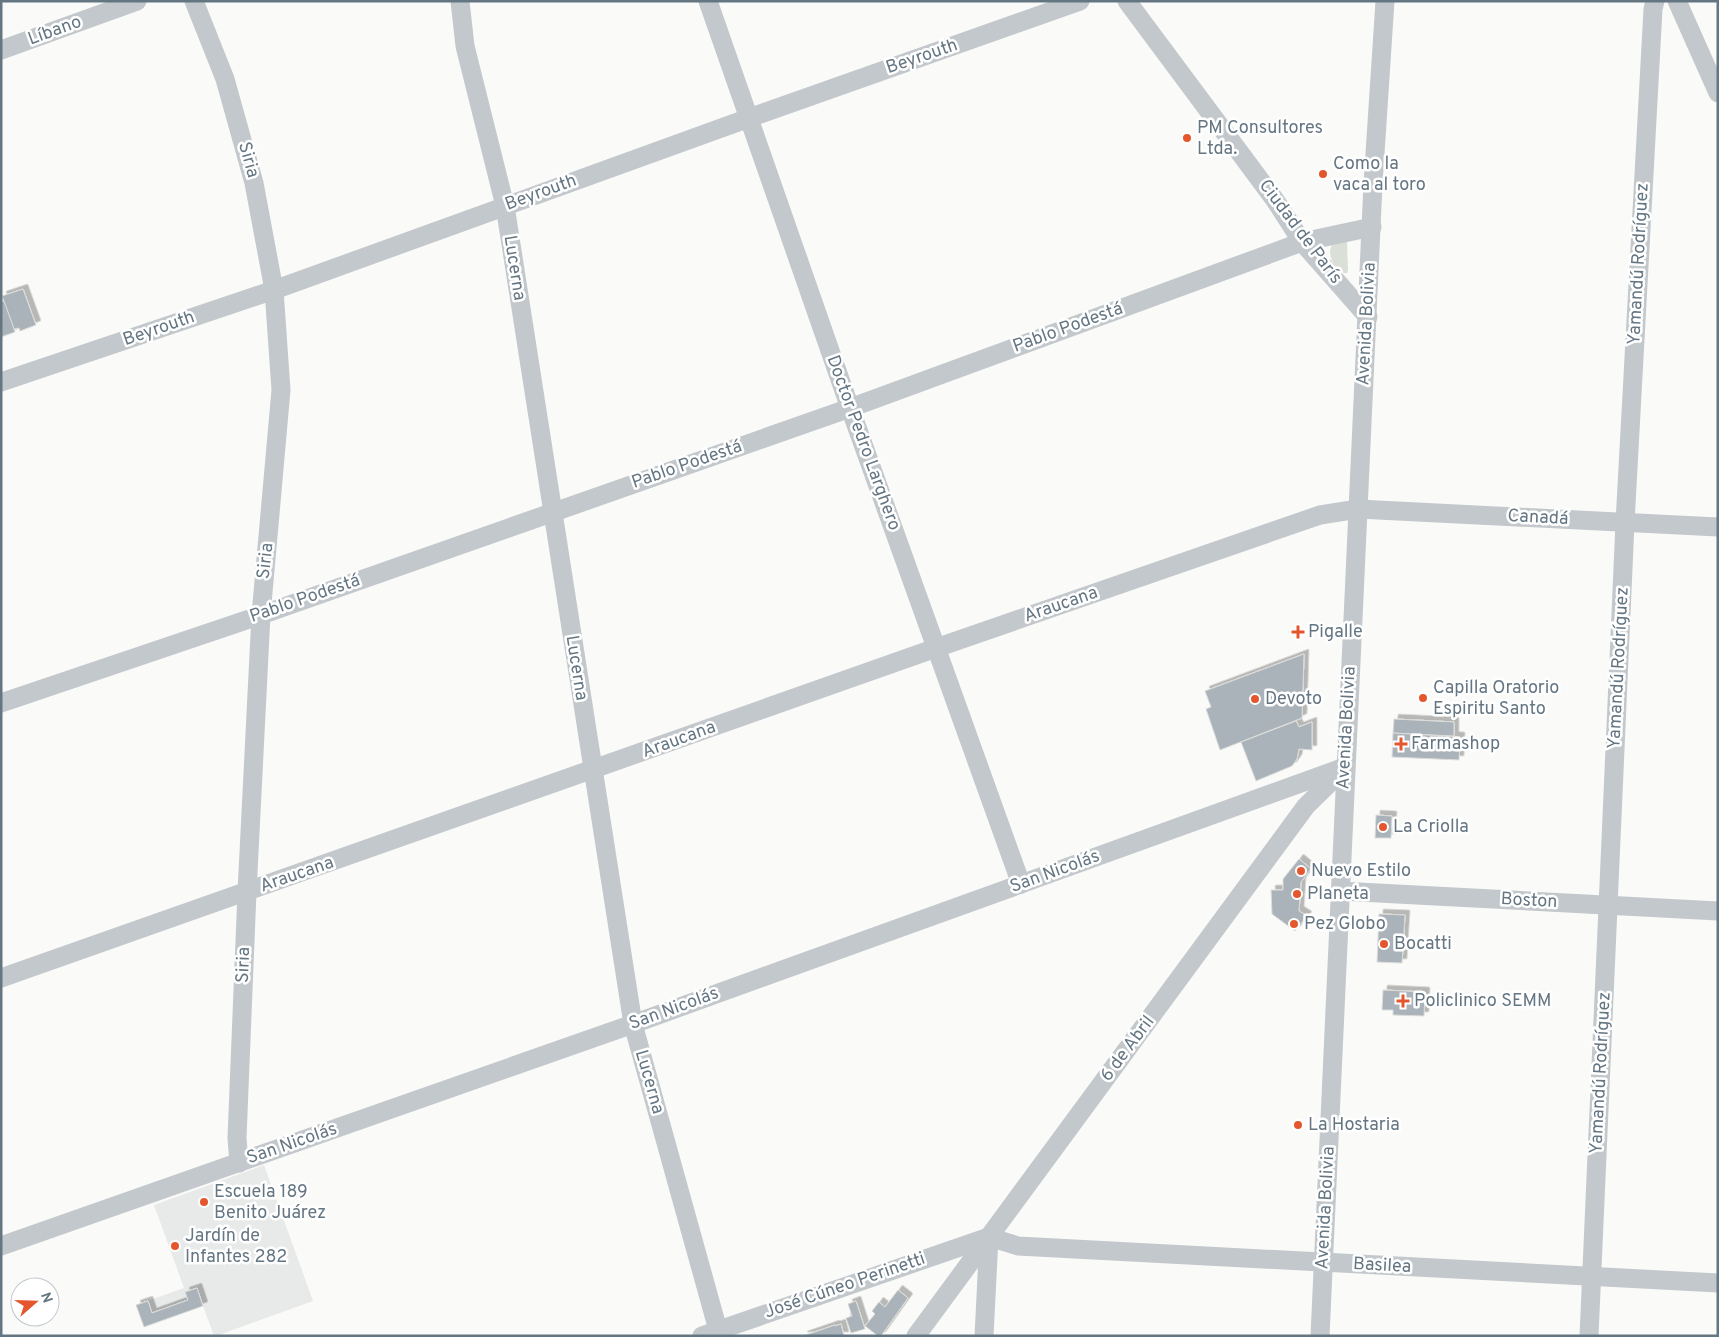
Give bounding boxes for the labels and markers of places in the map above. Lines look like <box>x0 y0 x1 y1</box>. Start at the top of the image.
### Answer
place label: PM Consultores Ltda. <box>1197 117 1323 161</box>
marker: PM Consultores Ltda. <box>1181 132 1193 144</box>
place label: Como la vaca al toro <box>1333 153 1426 197</box>
marker: Como la vaca al toro <box>1317 168 1329 180</box>
place label: Pigalle <box>1308 621 1363 644</box>
marker: Pigalle <box>1292 626 1304 638</box>
place label: Capilla Oratorio Espiritu Santo <box>1433 677 1559 721</box>
place label: Devoto <box>1265 688 1322 711</box>
marker: Capilla Oratorio Espiritu Santo <box>1417 692 1429 704</box>
marker: Devoto <box>1249 693 1261 705</box>
place label: Farmashop <box>1411 733 1500 756</box>
marker: Farmashop <box>1395 738 1407 750</box>
place label: La Criolla <box>1393 816 1469 839</box>
marker: La Criolla <box>1377 821 1389 833</box>
place label: Nuevo Estilo <box>1311 860 1411 883</box>
marker: Nuevo Estilo <box>1295 865 1307 877</box>
place label: Planeta <box>1307 883 1369 906</box>
marker: Planeta <box>1291 888 1303 900</box>
place label: Pez Globo <box>1304 913 1386 936</box>
marker: Pez Globo <box>1288 918 1300 930</box>
place label: Bocatti <box>1394 933 1452 956</box>
marker: Bocatti <box>1378 938 1390 950</box>
place label: Policlinico SEMM <box>1414 990 1551 1013</box>
marker: Policlinico SEMM <box>1396 994 1410 1008</box>
place label: La Hostaria <box>1308 1114 1400 1137</box>
marker: La Hostaria <box>1292 1119 1304 1131</box>
place label: Escuela 189 Benito Juárez <box>214 1181 326 1225</box>
marker: Escuela 189 Benito Juárez <box>198 1196 210 1208</box>
place label: Jardín de Infantes 282 <box>185 1225 287 1269</box>
marker: Jardín de Infantes 282 <box>169 1240 181 1252</box>

